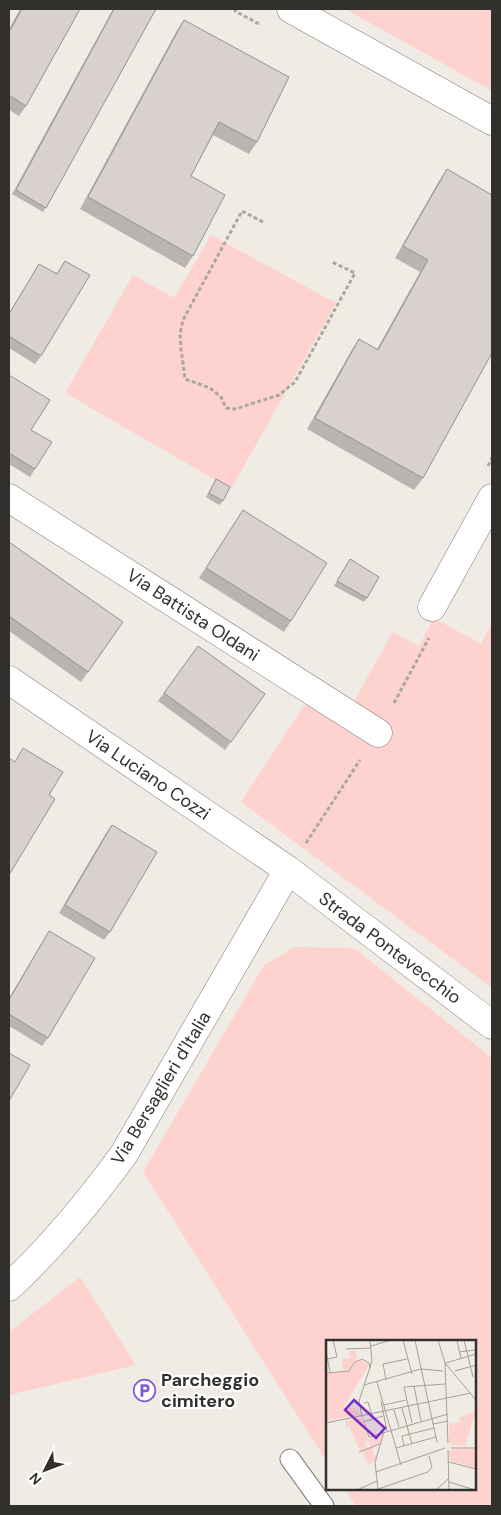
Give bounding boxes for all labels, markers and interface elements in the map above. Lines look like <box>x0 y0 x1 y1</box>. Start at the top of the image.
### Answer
street label: Via Battista Oldani <box>122 563 264 667</box>
street label: Via Luciano Cozzi <box>81 724 215 826</box>
street label: Strada Pontevecchio <box>314 886 466 1010</box>
street label: Via Bersaglieri d'Italia <box>106 1007 216 1169</box>
inset map <box>326 1340 476 1490</box>
place label: Parcheggio cimitero <box>161 1368 259 1413</box>
parking icon: Parcheggio cimitero <box>133 1378 157 1402</box>
north arrow <box>20 1445 70 1495</box>
text: N <box>25 1469 45 1489</box>

